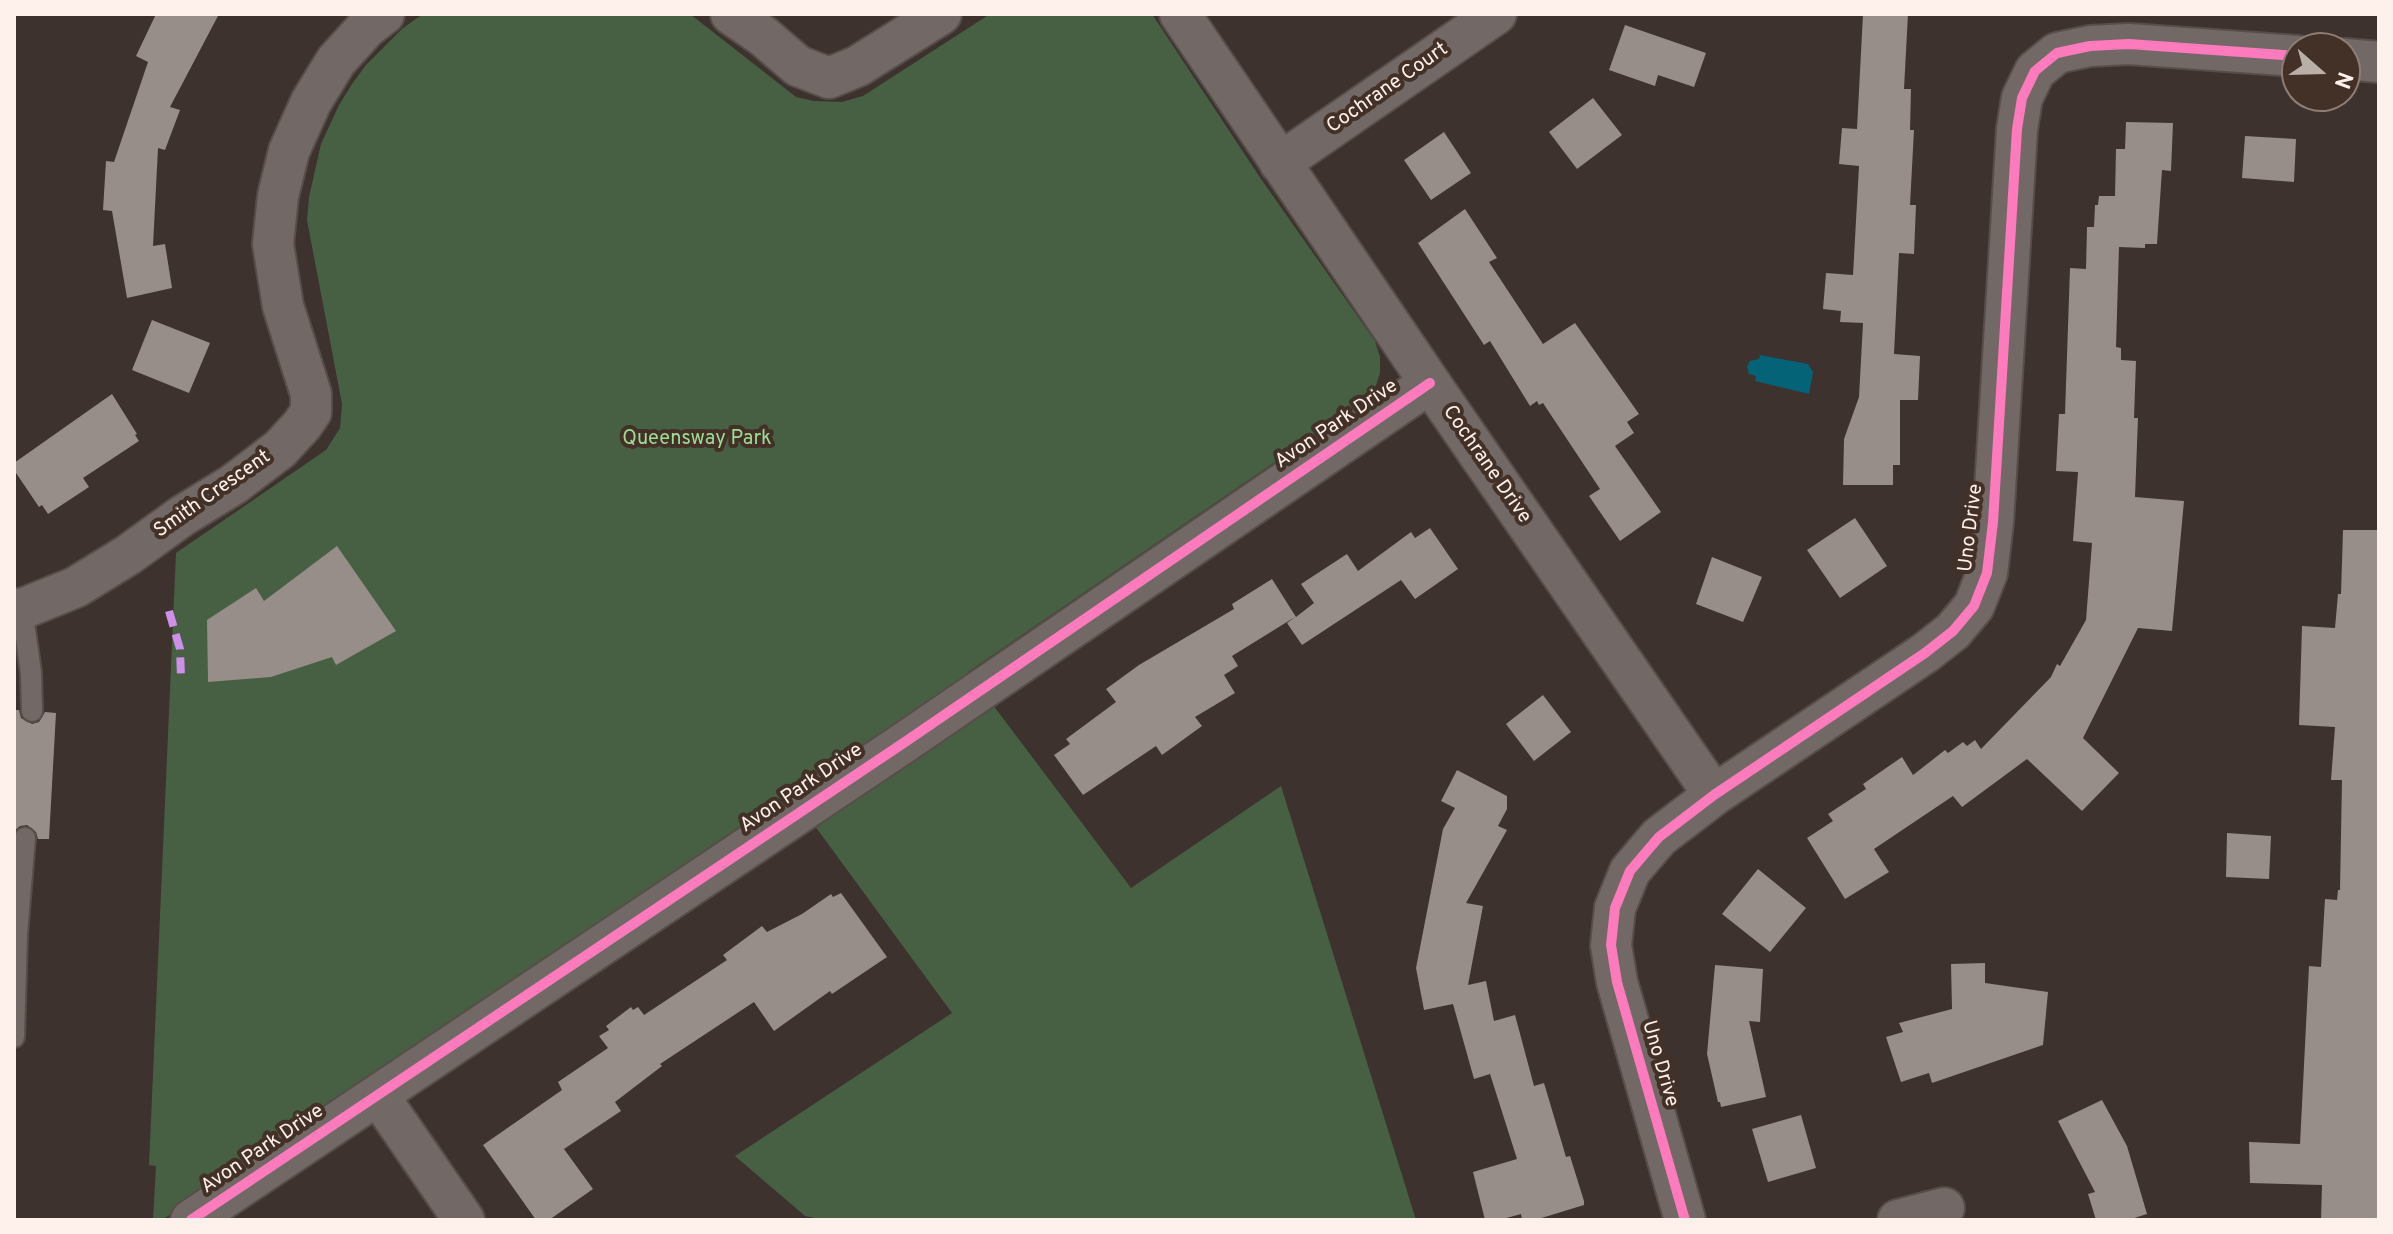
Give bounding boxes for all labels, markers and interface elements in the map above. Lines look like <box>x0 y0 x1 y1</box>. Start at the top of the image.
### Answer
north arrow <box>2281 32 2361 112</box>
street label: Cochrane Court <box>1323 38 1453 140</box>
text: N <box>2327 68 2358 92</box>
street label: Avon Park Drive <box>1271 375 1403 475</box>
street label: Cochrane Drive <box>1436 401 1536 529</box>
park label: Queensway Park <box>622 428 772 452</box>
street label: Smith Crescent <box>150 446 276 544</box>
street label: Uno Drive <box>1955 483 1989 573</box>
street label: Avon Park Drive <box>736 739 868 839</box>
street label: Uno Drive <box>1635 1018 1683 1110</box>
street label: Avon Park Drive <box>197 1100 329 1200</box>

